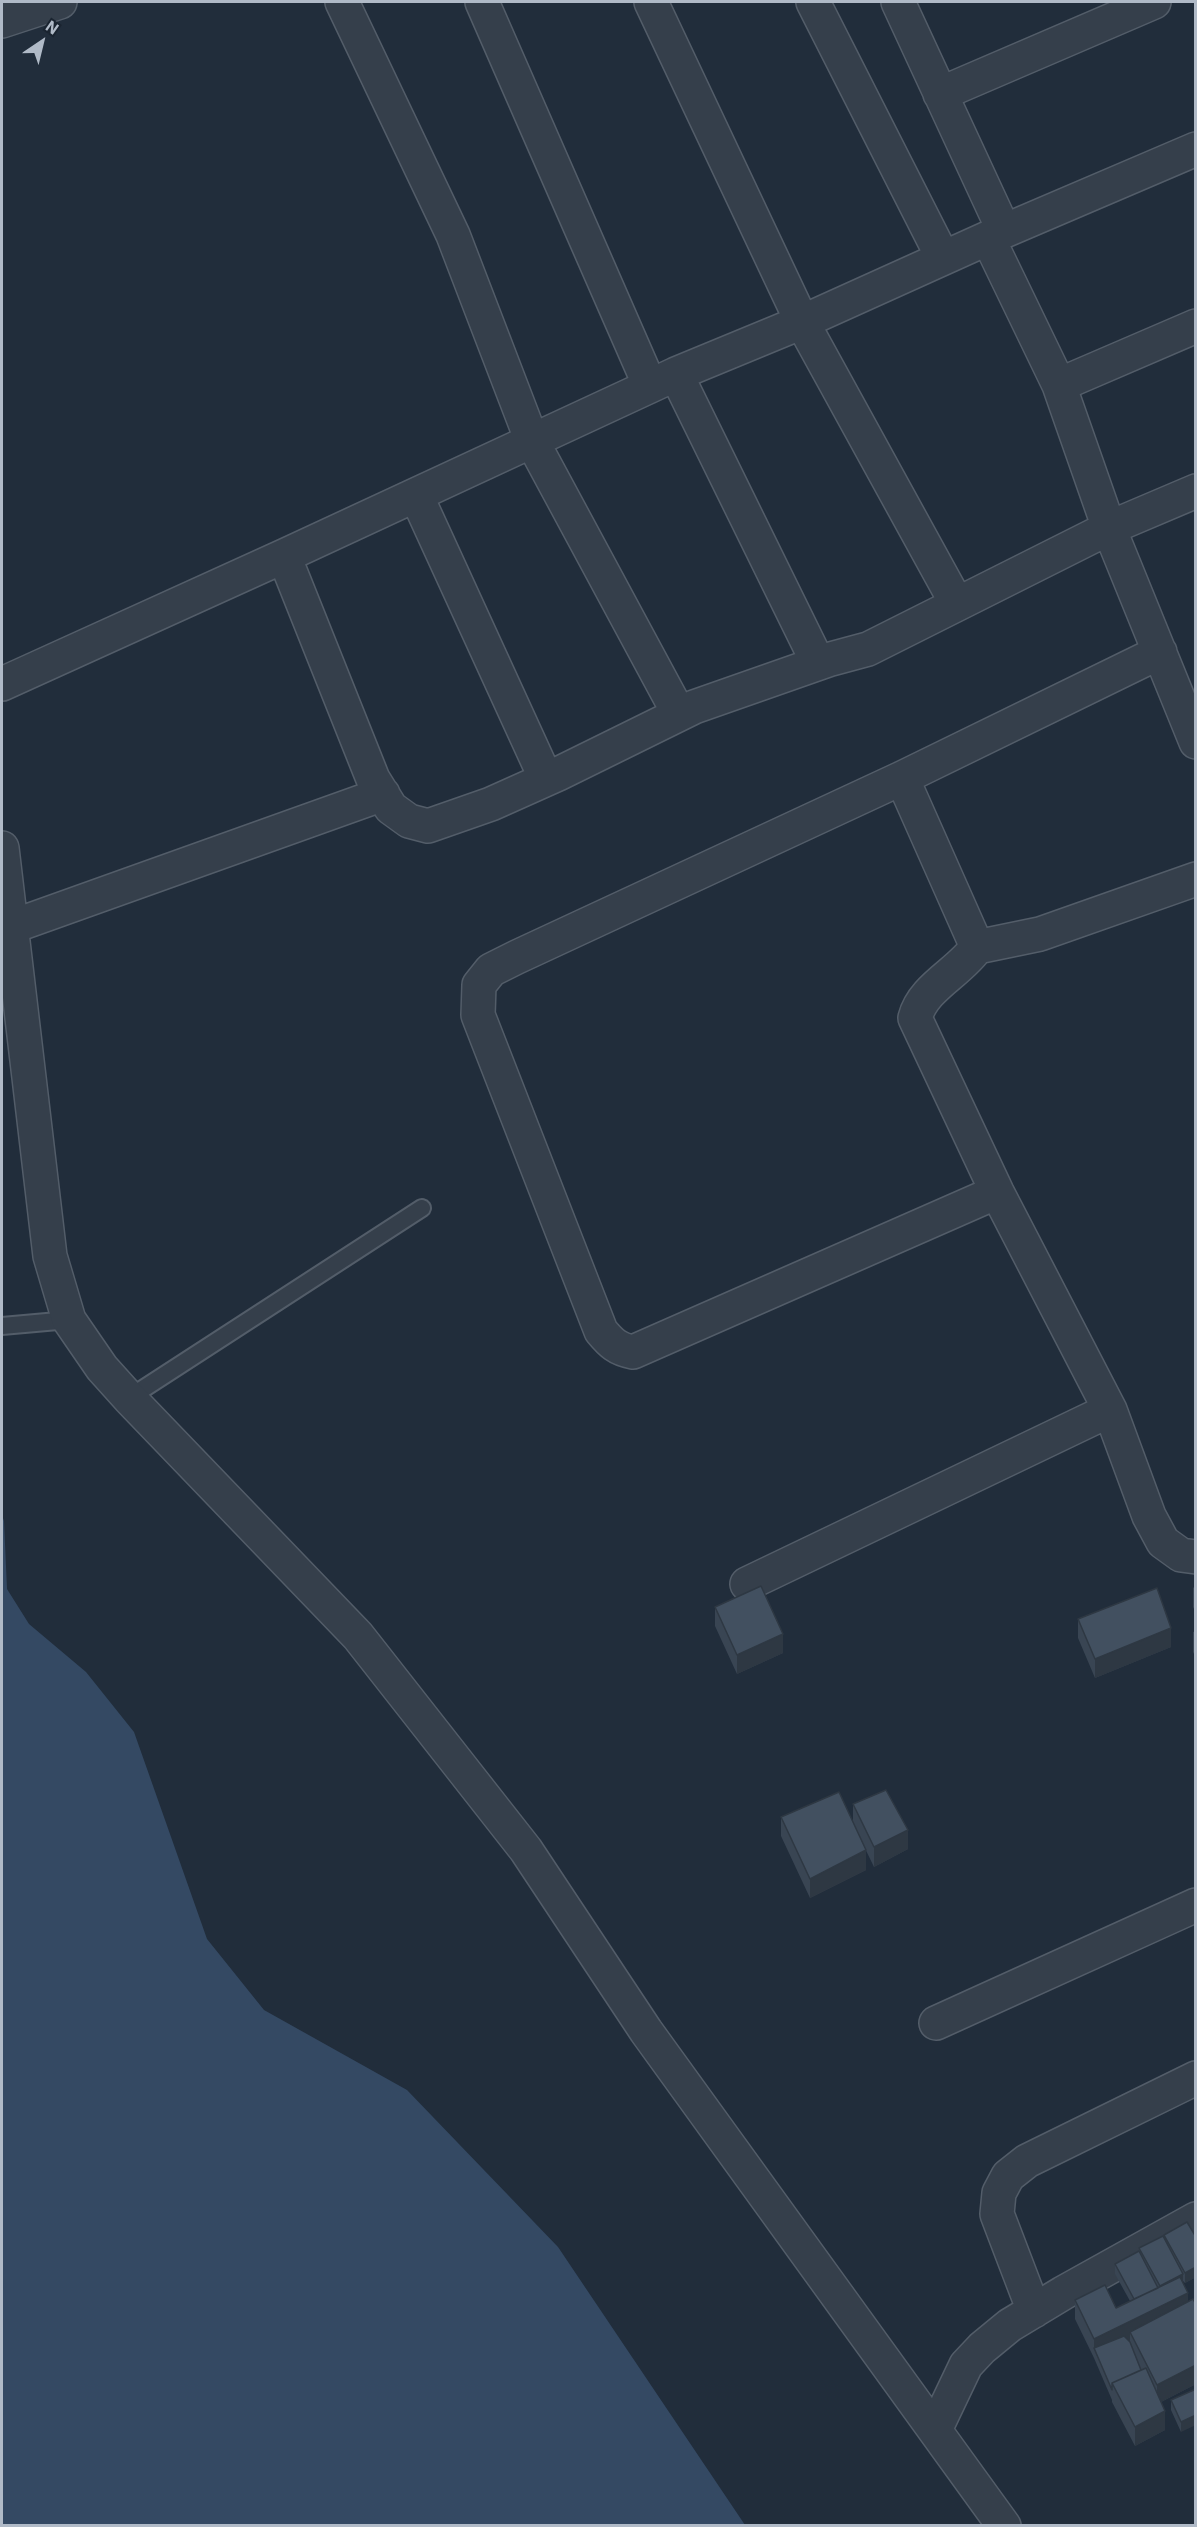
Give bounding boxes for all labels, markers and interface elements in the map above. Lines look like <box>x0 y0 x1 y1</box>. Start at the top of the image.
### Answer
north arrow <box>12 12 72 72</box>
text: N <box>42 16 63 39</box>

